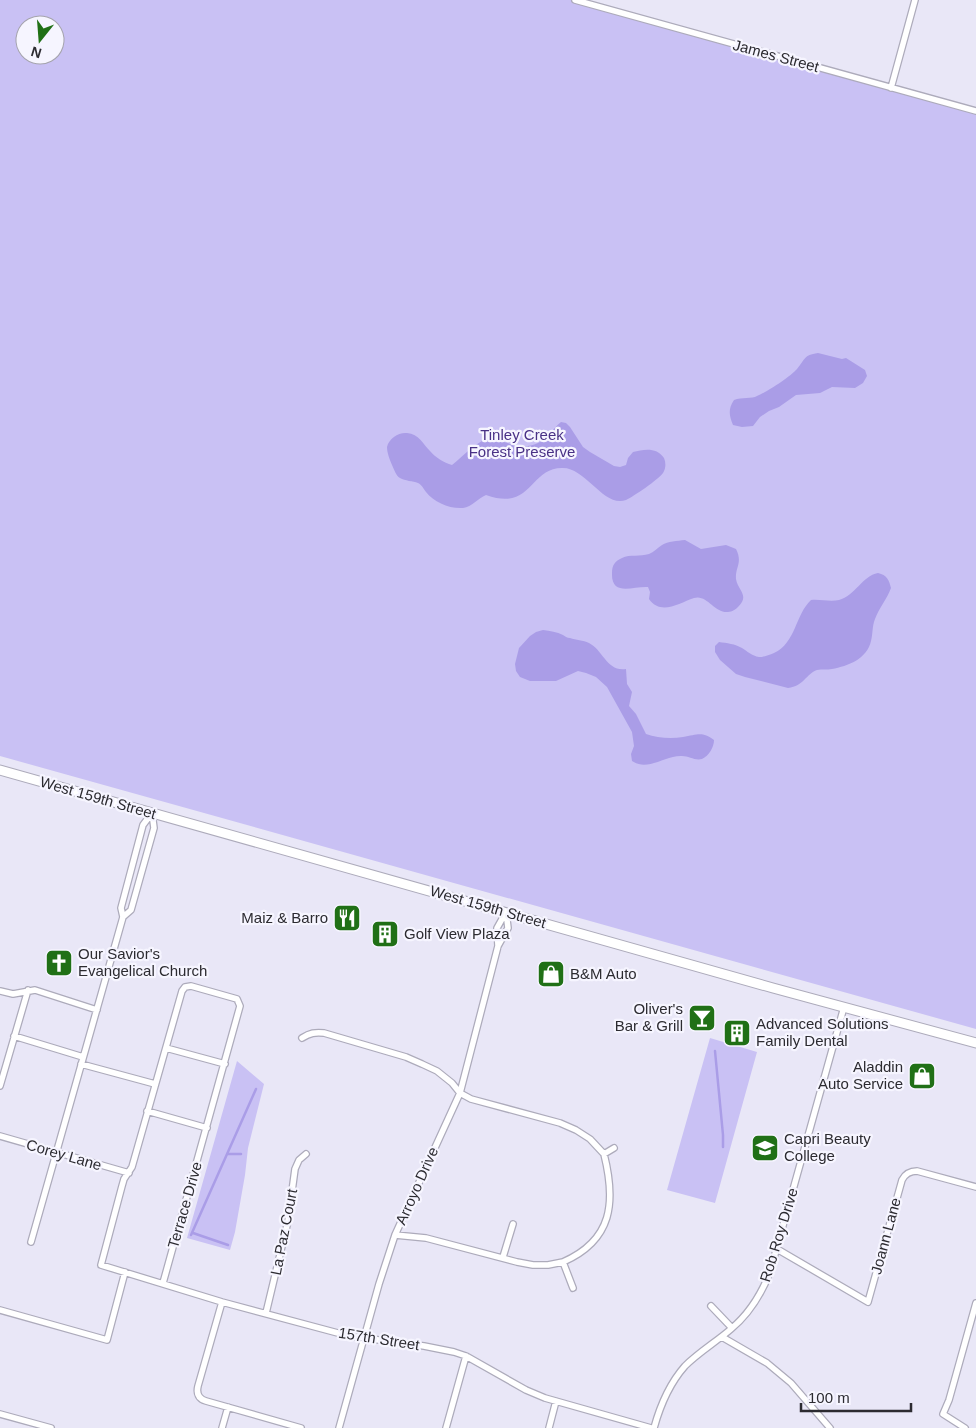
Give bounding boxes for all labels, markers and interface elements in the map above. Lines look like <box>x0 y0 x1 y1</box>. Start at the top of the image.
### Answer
north arrow <box>15 15 65 65</box>
street label: James Street <box>731 36 822 75</box>
text: N <box>29 43 43 62</box>
park label: Tinley Creek Forest Preserve <box>469 426 575 460</box>
street label: West 159th Street <box>38 773 159 822</box>
street label: West 159th Street <box>428 882 549 931</box>
restaurant icon: Maiz & Barro <box>332 903 362 933</box>
place label: Maiz & Barro <box>241 909 328 926</box>
building icon: Golf View Plaza <box>370 919 400 949</box>
place label: Golf View Plaza <box>404 925 510 942</box>
place label: Our Savior's Evangelical Church <box>78 945 207 979</box>
church icon: Our Savior's Evangelical Church <box>44 948 74 978</box>
shop icon: B&M Auto <box>536 959 566 989</box>
place label: B&M Auto <box>570 965 637 982</box>
place label: Oliver's Bar & Grill <box>615 1000 683 1034</box>
bar icon: Oliver's Bar & Grill <box>687 1003 717 1033</box>
place label: Advanced Solutions Family Dental <box>756 1015 889 1049</box>
building icon: Advanced Solutions Family Dental <box>722 1018 752 1048</box>
place label: Aladdin Auto Service <box>818 1058 903 1092</box>
shop icon: Aladdin Auto Service <box>907 1061 937 1091</box>
place label: Capri Beauty College <box>784 1130 871 1164</box>
school or university icon: Capri Beauty College <box>750 1133 780 1163</box>
street label: Corey Lane <box>25 1136 104 1173</box>
street label: Arroyo Drive <box>392 1144 441 1227</box>
street label: Terrace Drive <box>164 1160 205 1250</box>
street label: La Paz Court <box>267 1186 300 1276</box>
street label: Rob Roy Drive <box>756 1186 801 1284</box>
street label: Joann Lane <box>867 1196 904 1276</box>
street label: 157th Street <box>337 1324 422 1353</box>
scale bar <box>801 1380 911 1412</box>
text: 100 m <box>808 1389 850 1406</box>

